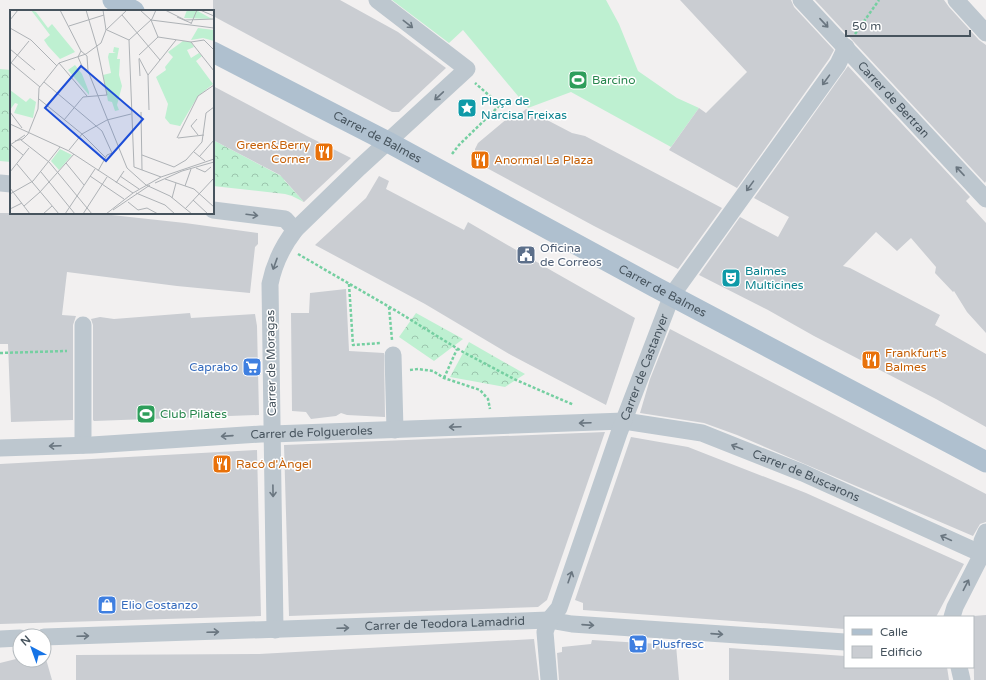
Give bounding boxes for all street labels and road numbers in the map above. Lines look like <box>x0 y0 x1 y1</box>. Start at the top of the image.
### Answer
street label: Carrer de Bertran <box>855 59 932 141</box>
street label: Carrer de Balmes <box>331 108 424 166</box>
street label: Carrer de Balmes <box>616 262 709 320</box>
street label: Carrer de Moragas <box>263 310 279 416</box>
street label: Carrer de Castanyer <box>617 311 671 423</box>
street label: Carrer de Folgueroles <box>250 423 373 442</box>
street label: Carrer de Buscarons <box>750 447 862 505</box>
street label: Carrer de Teodora Lamadrid <box>364 614 525 633</box>

